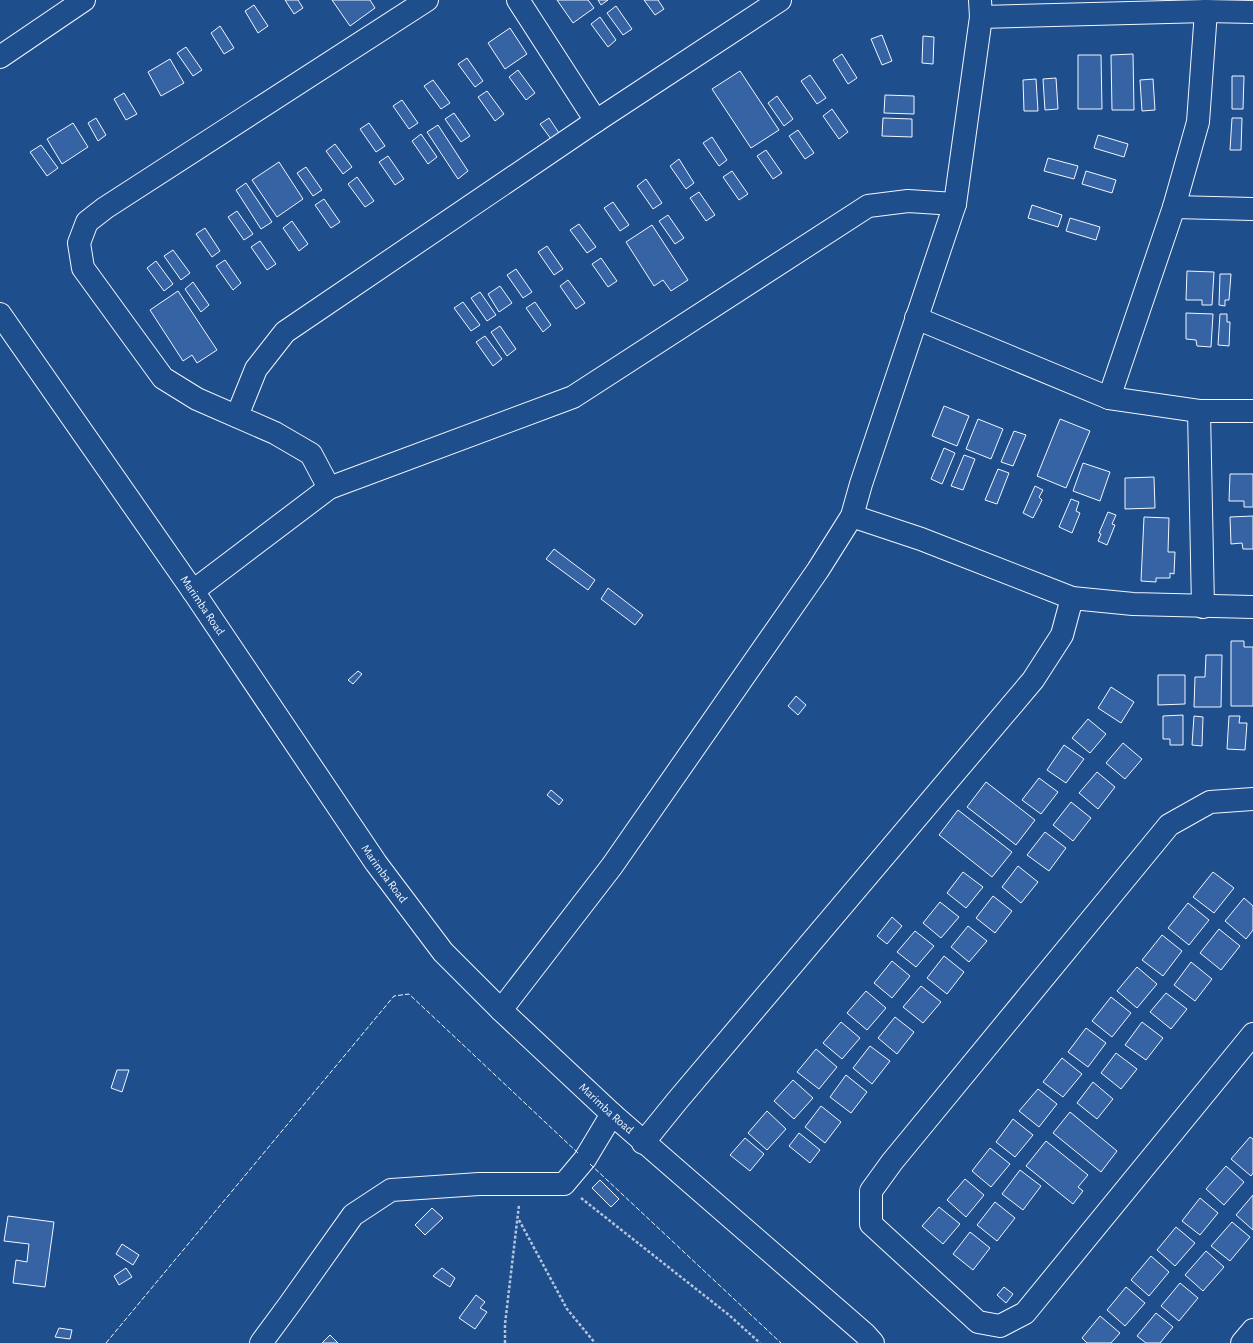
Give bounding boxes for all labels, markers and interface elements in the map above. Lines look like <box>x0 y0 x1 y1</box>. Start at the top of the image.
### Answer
street label: Marimba Road <box>178 574 227 637</box>
street label: Marimba Road <box>359 842 410 905</box>
street label: Marimba Road <box>577 1081 636 1136</box>

